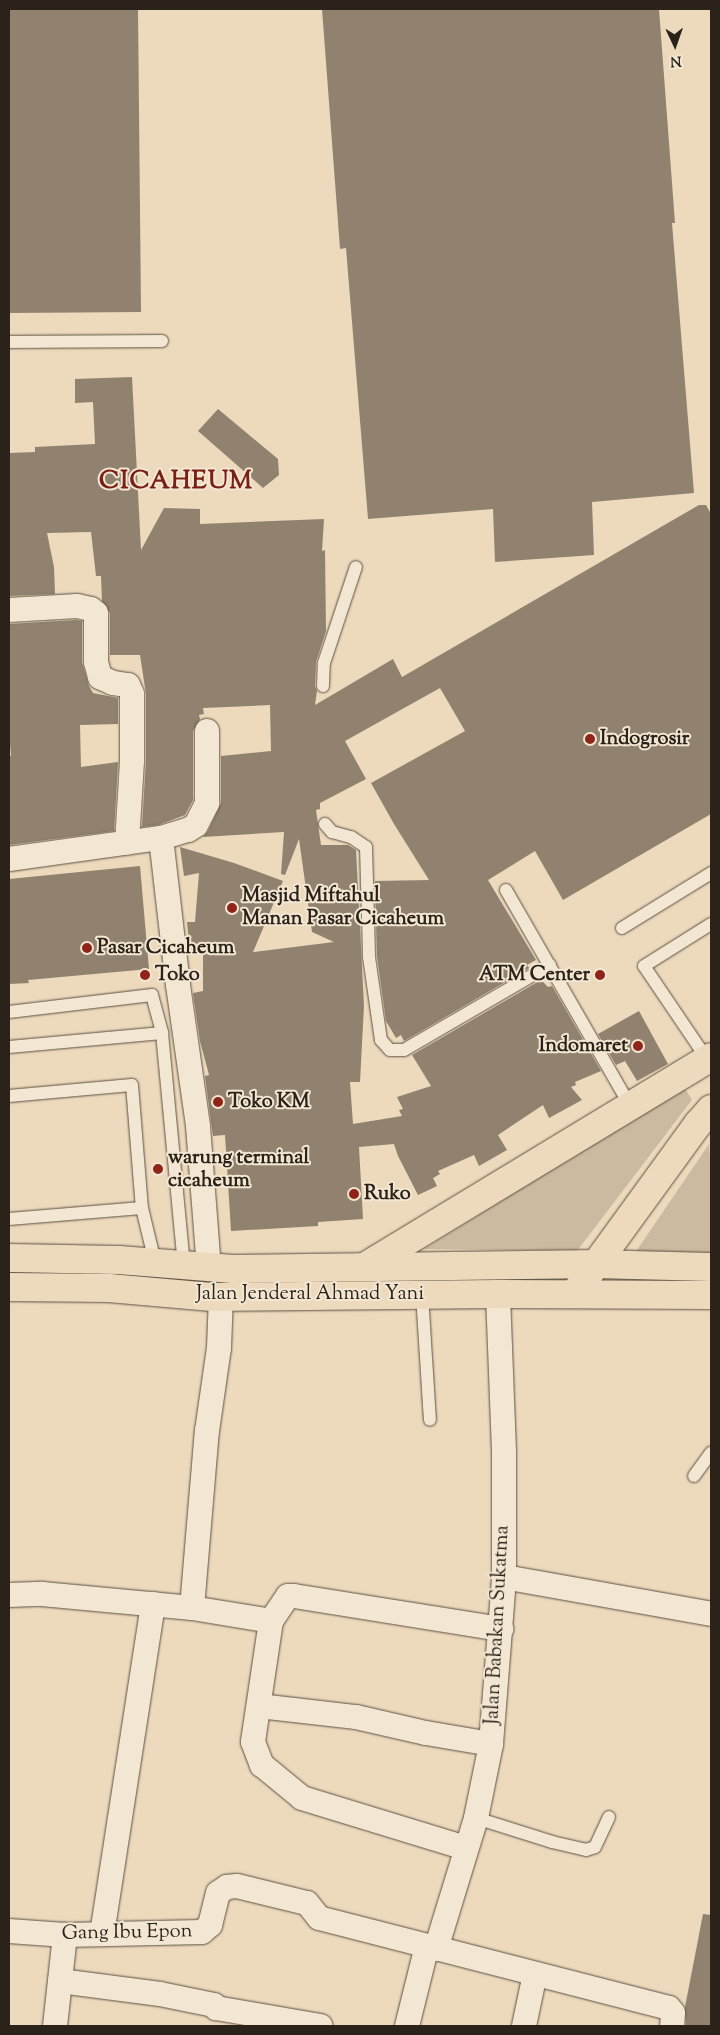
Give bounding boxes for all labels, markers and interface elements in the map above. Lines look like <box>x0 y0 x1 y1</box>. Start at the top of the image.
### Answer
north arrow <box>650 20 700 70</box>
text: N <box>670 50 682 70</box>
district label: CICAHEUM <box>98 467 254 497</box>
place label: Indogrosir <box>600 727 689 751</box>
marker: Indogrosir <box>584 733 596 745</box>
place label: Masjid Miftahul Manan Pasar Cicaheum <box>242 884 444 931</box>
marker: Masjid Miftahul Manan Pasar Cicaheum <box>226 902 238 914</box>
place label: Pasar Cicaheum <box>97 936 234 960</box>
marker: Pasar Cicaheum <box>81 942 93 954</box>
place label: Toko <box>155 963 200 987</box>
place label: ATM Center <box>479 963 590 987</box>
marker: Toko <box>139 969 151 981</box>
marker: ATM Center <box>594 969 606 981</box>
place label: Indomaret <box>539 1034 628 1058</box>
marker: Indomaret <box>632 1040 644 1052</box>
place label: Toko KM <box>228 1090 310 1114</box>
marker: Toko KM <box>212 1096 224 1108</box>
place label: warung terminal cicaheum <box>168 1146 309 1193</box>
marker: warung terminal cicaheum <box>152 1163 164 1175</box>
place label: Ruko <box>364 1182 411 1206</box>
marker: Ruko <box>348 1188 360 1200</box>
street label: Jalan Jenderal Ahmad Yani <box>196 1282 424 1306</box>
street label: Jalan Babakan Sukatma <box>481 1525 515 1725</box>
street label: Gang Ibu Epon <box>61 1920 193 1946</box>

